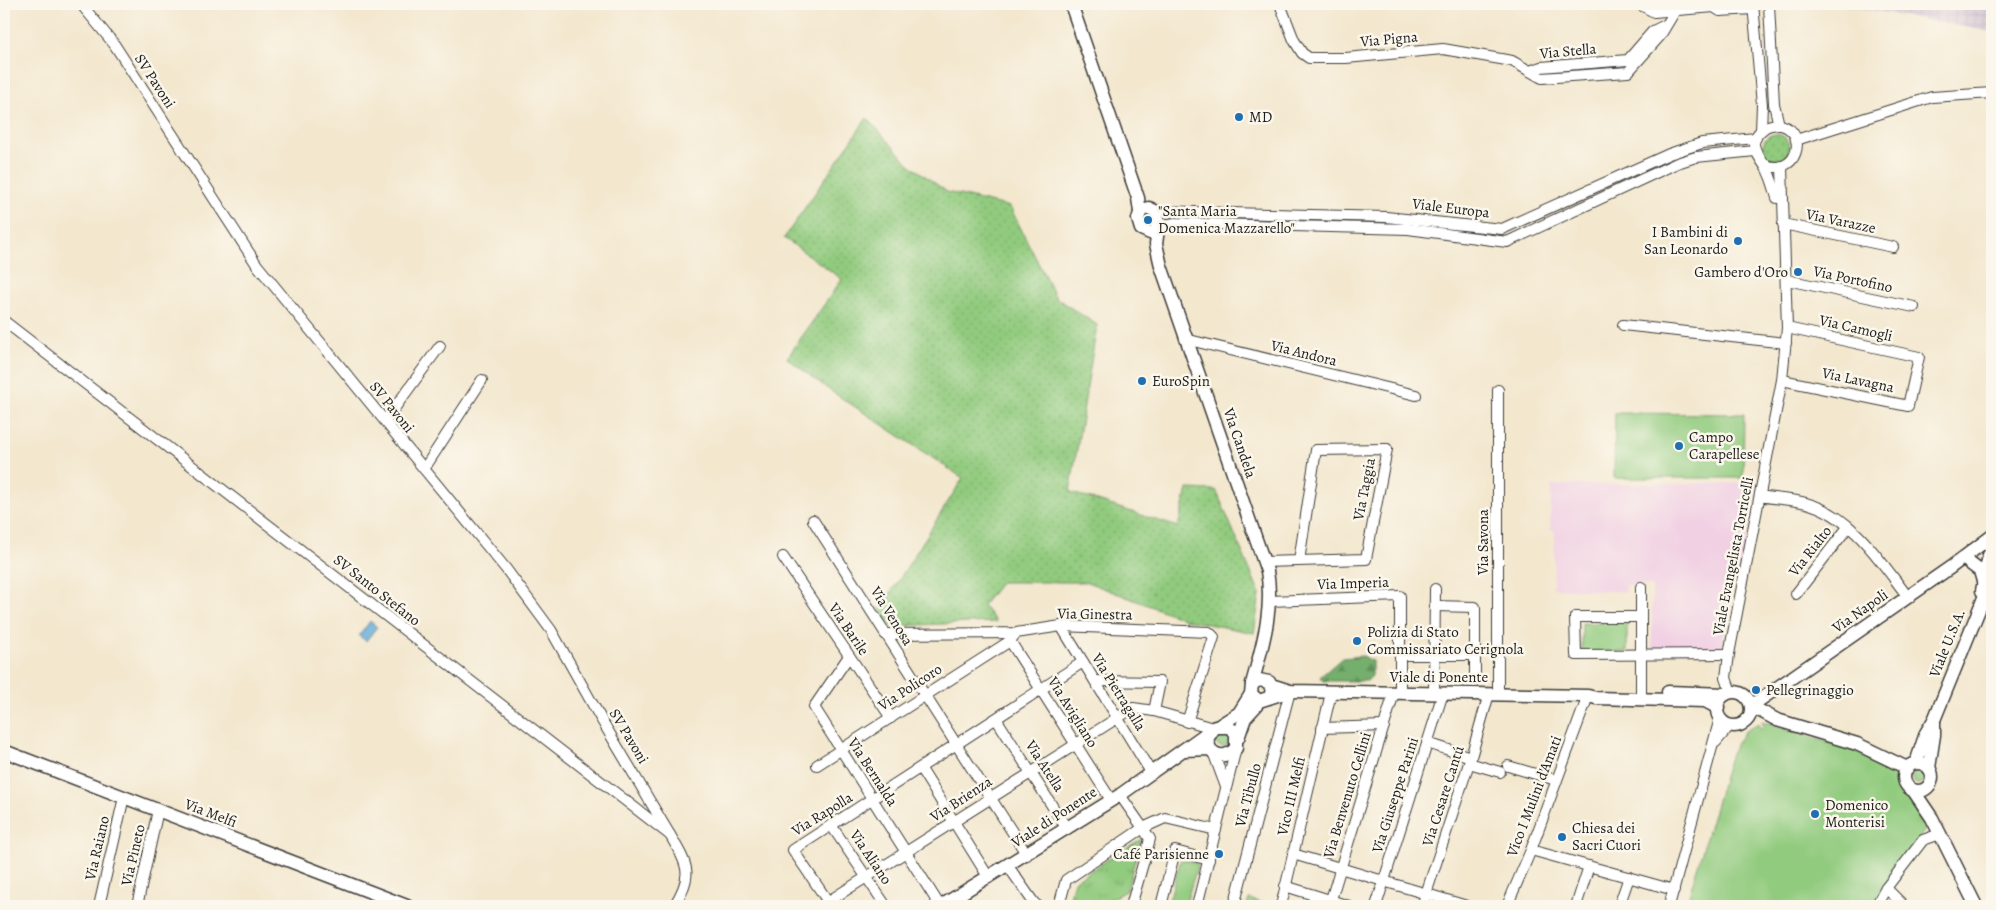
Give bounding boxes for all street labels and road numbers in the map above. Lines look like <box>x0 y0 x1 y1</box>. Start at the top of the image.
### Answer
street label: Via Pigna <box>1358 27 1419 52</box>
street label: Via Stella <box>1538 39 1597 64</box>
street label: SV Pavoni <box>130 50 180 112</box>
street label: Viale Europa <box>1410 193 1491 223</box>
street label: Via Varazze <box>1803 204 1878 238</box>
street label: Via Portofino <box>1811 261 1894 297</box>
street label: Via Camogli <box>1816 310 1895 346</box>
street label: Via Andora <box>1268 335 1339 371</box>
street label: Via Lavagna <box>1819 362 1896 397</box>
street label: SV Pavoni <box>365 377 419 437</box>
street label: Via Candela <box>1218 404 1261 481</box>
street label: Via Taggia <box>1348 456 1380 523</box>
street label: Viale Evangelista Torricelli <box>1708 475 1758 638</box>
street label: Via Savona <box>1473 509 1493 576</box>
street label: Via Rialto <box>1783 522 1836 581</box>
street label: SV Santo Stefano <box>329 550 425 630</box>
street label: Via Imperia <box>1316 572 1389 594</box>
street label: Via Venosa <box>865 582 918 649</box>
street label: Via Napoli <box>1827 585 1892 638</box>
street label: Via Barile <box>824 598 874 659</box>
street label: Via Ginestra <box>1056 603 1133 625</box>
street label: Viale U.S.A. <box>1924 606 1970 681</box>
street label: Via Pietragalla <box>1087 649 1151 735</box>
street label: Via Policoro <box>873 659 946 716</box>
street label: Viale di Ponente <box>1389 667 1488 687</box>
street label: Via Avigliano <box>1043 672 1103 751</box>
street label: SV Pavoni <box>605 705 653 767</box>
street label: Via Benvenuto Cellini <box>1318 729 1376 861</box>
street label: Via Bernalda <box>843 733 903 810</box>
street label: Vico I Mulini d'Amati <box>1501 733 1566 860</box>
street label: Via Giuseppe Parini <box>1367 735 1423 856</box>
street label: Via Atella <box>1020 736 1069 796</box>
street label: Via Cesare Cantú <box>1417 742 1469 850</box>
street label: Vico III Melfi <box>1272 755 1310 838</box>
street label: Via Tibullo <box>1230 761 1266 830</box>
street label: Via Brienza <box>925 771 996 827</box>
street label: Viale di Ponente <box>1007 782 1101 853</box>
street label: Via Rapolla <box>787 787 856 841</box>
street label: Via Melfi <box>181 794 240 832</box>
street label: Via Raiano <box>80 814 114 883</box>
street label: Via Pineto <box>116 822 150 889</box>
street label: Via Aliano <box>845 825 897 888</box>

